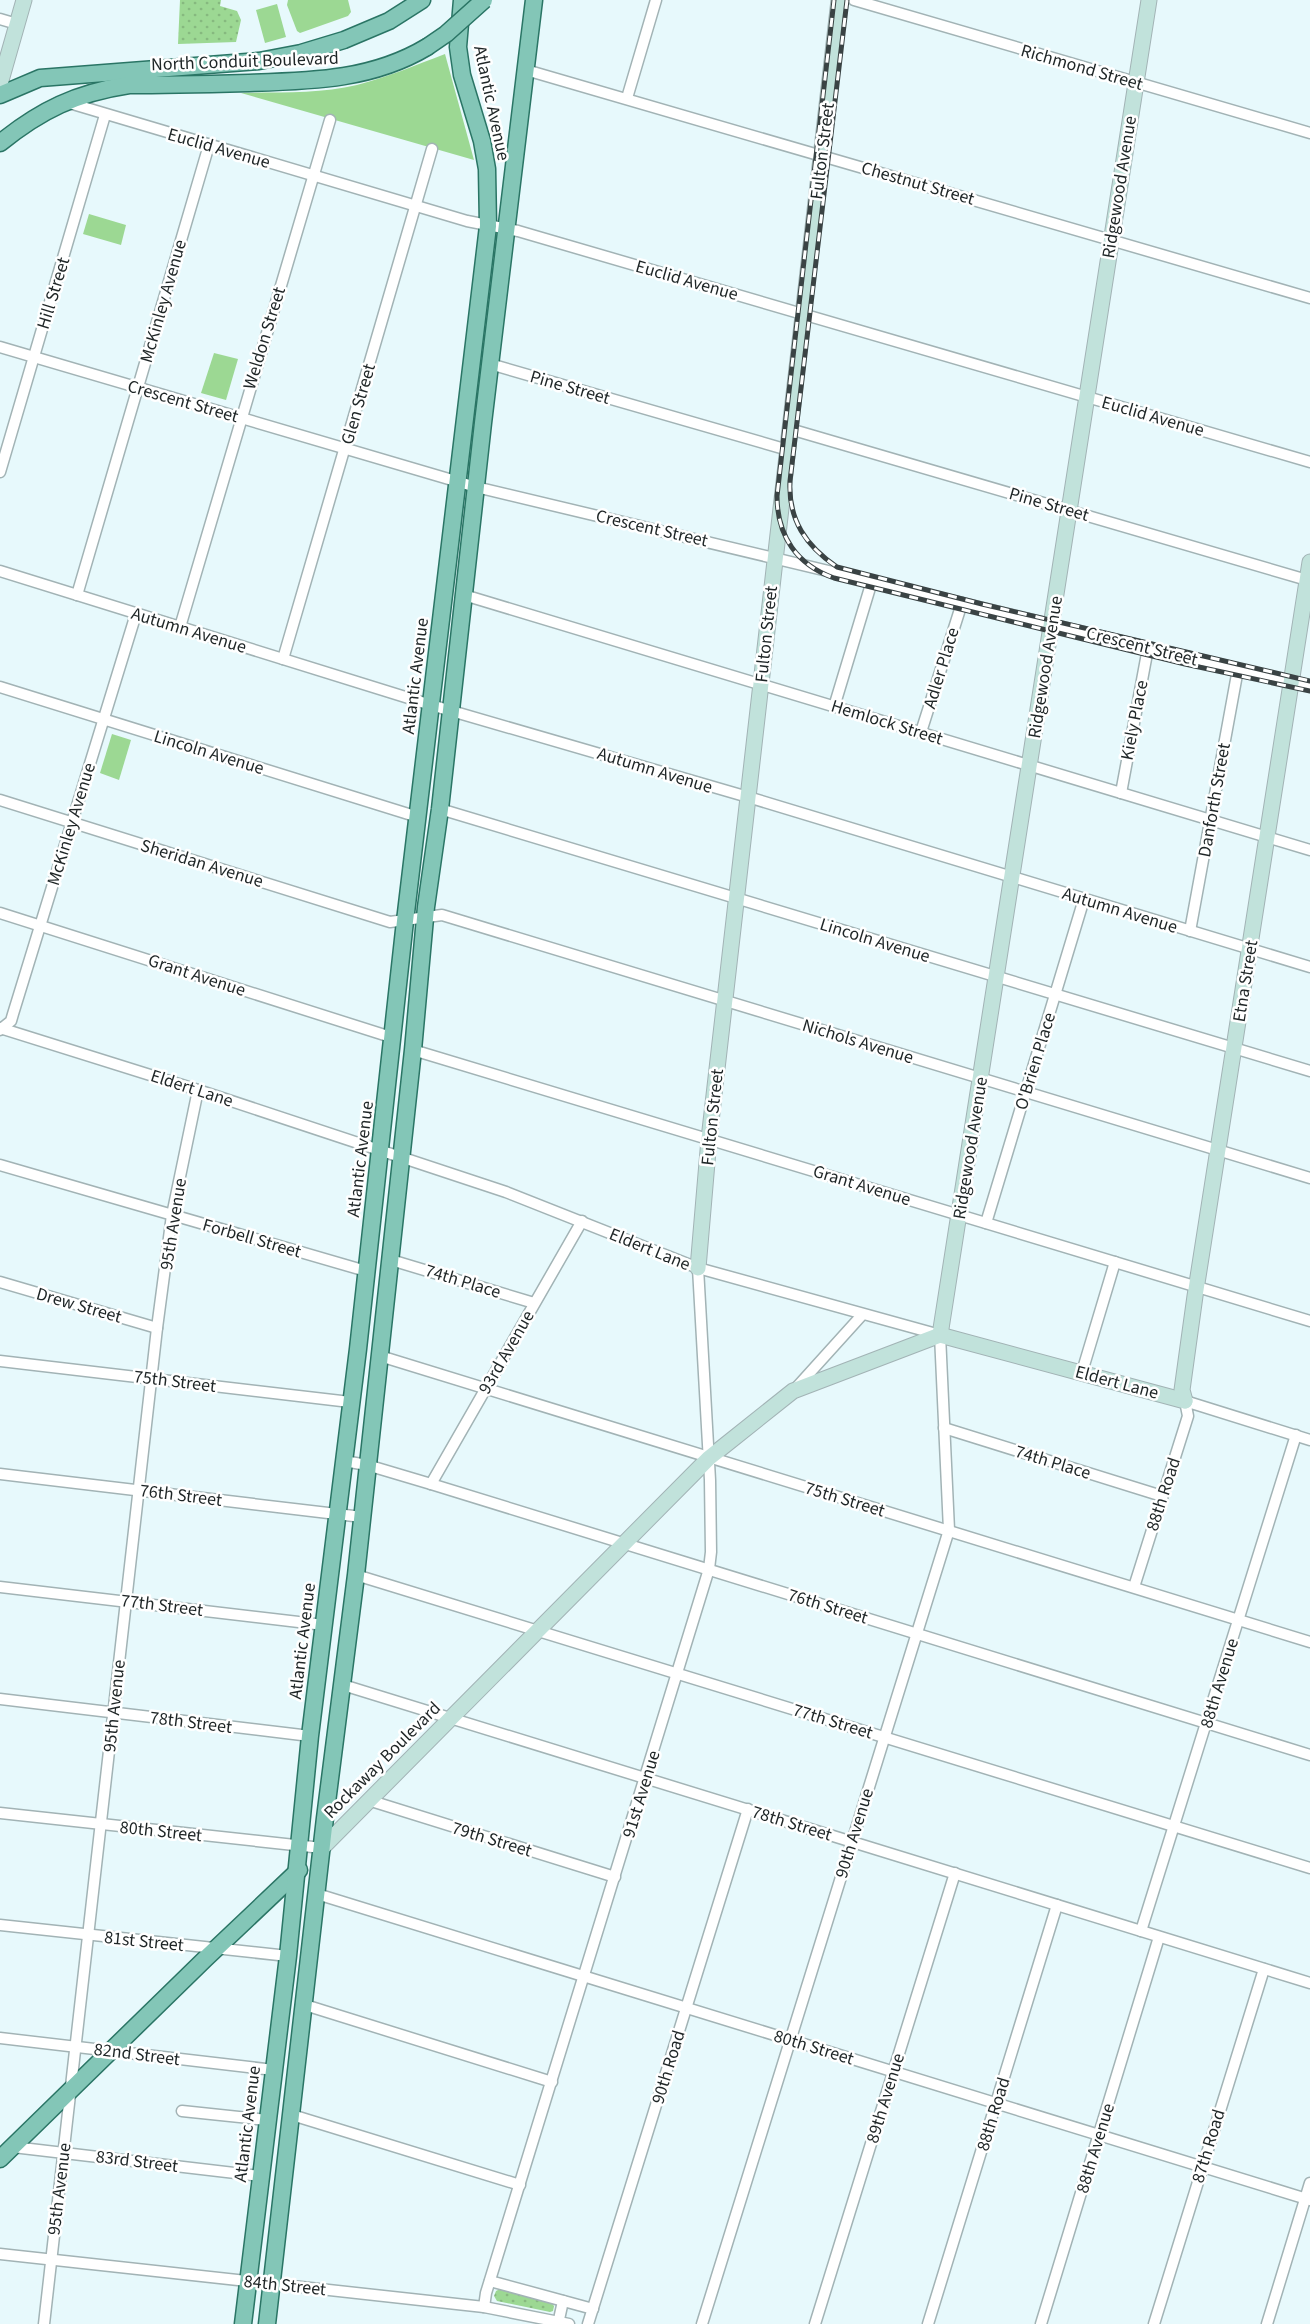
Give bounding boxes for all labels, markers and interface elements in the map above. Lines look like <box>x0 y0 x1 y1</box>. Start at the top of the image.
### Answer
street label: Richmond Street <box>1018 38 1146 97</box>
street label: Atlantic Avenue <box>467 43 516 163</box>
street label: North Conduit Boulevard <box>151 46 339 77</box>
street label: Fulton Street <box>804 101 841 201</box>
street label: Ridgewood Avenue <box>1096 114 1143 260</box>
street label: Euclid Avenue <box>165 122 273 175</box>
street label: Chestnut Street <box>858 155 977 212</box>
street label: McKinley Avenue <box>134 237 193 366</box>
street label: Hill Street <box>31 254 76 332</box>
street label: Euclid Avenue <box>633 254 741 307</box>
street label: Weldon Street <box>237 284 292 392</box>
street label: Glen Street <box>335 361 382 448</box>
street label: Pine Street <box>527 364 613 411</box>
street label: Crescent Street <box>125 374 241 429</box>
street label: Euclid Avenue <box>1099 390 1207 443</box>
street label: Pine Street <box>1006 481 1092 528</box>
street label: Crescent Street <box>593 503 710 554</box>
street label: Fulton Street <box>749 584 784 684</box>
street label: Ridgewood Avenue <box>1022 594 1069 740</box>
street label: Autumn Avenue <box>128 601 250 660</box>
street label: Atlantic Avenue <box>396 616 435 736</box>
street label: Crescent Street <box>1083 621 1200 672</box>
street label: Adler Place <box>917 624 966 712</box>
street label: Kiely Place <box>1114 678 1155 762</box>
street label: Hemlock Street <box>828 694 946 751</box>
street label: Lincoln Avenue <box>151 724 267 781</box>
street label: Autumn Avenue <box>594 741 716 800</box>
street label: Danforth Street <box>1192 741 1237 859</box>
street label: McKinley Avenue <box>41 760 102 889</box>
street label: Sheridan Avenue <box>137 833 266 894</box>
street label: Autumn Avenue <box>1059 881 1181 940</box>
street label: Lincoln Avenue <box>817 912 933 969</box>
street label: Etna Street <box>1227 938 1264 1024</box>
street label: Grant Avenue <box>145 948 249 1003</box>
street label: O'Brien Place <box>1009 1009 1062 1113</box>
street label: Nichols Avenue <box>799 1013 917 1070</box>
street label: Eldert Lane <box>147 1063 236 1114</box>
street label: Fulton Street <box>695 1067 730 1167</box>
street label: Ridgewood Avenue <box>947 1075 994 1221</box>
street label: Atlantic Avenue <box>341 1099 380 1219</box>
street label: Grant Avenue <box>810 1159 914 1212</box>
street label: 95th Avenue <box>154 1176 193 1272</box>
street label: Forbell Street <box>200 1212 304 1264</box>
street label: Eldert Lane <box>605 1222 694 1277</box>
street label: 74th Place <box>422 1258 504 1305</box>
street label: Drew Street <box>33 1281 125 1330</box>
street label: 93rd Avenue <box>472 1306 541 1399</box>
street label: Eldert Lane <box>1072 1359 1161 1406</box>
street label: 75th Street <box>132 1364 217 1399</box>
street label: 74th Place <box>1012 1439 1094 1486</box>
street label: 88th Road <box>1140 1454 1187 1534</box>
street label: 75th Street <box>802 1475 888 1523</box>
street label: 76th Street <box>138 1478 223 1513</box>
street label: Atlantic Avenue <box>283 1581 322 1701</box>
street label: 76th Street <box>785 1582 871 1630</box>
street label: 77th Street <box>119 1588 204 1623</box>
street label: 88th Avenue <box>1194 1635 1245 1731</box>
street label: 95th Avenue <box>97 1659 132 1754</box>
street label: Rockaway Boulevard <box>318 1696 447 1825</box>
street label: 77th Street <box>790 1697 876 1745</box>
street label: 78th Street <box>148 1705 233 1740</box>
street label: 91st Avenue <box>616 1747 667 1841</box>
street label: 90th Avenue <box>829 1785 880 1881</box>
street label: 78th Street <box>749 1799 835 1847</box>
street label: 80th Street <box>119 1815 203 1848</box>
street label: 79th Street <box>449 1815 535 1863</box>
street label: 81st Street <box>103 1925 185 1958</box>
street label: 80th Street <box>771 2023 857 2071</box>
street label: 90th Road <box>645 2027 692 2107</box>
street label: 82nd Street <box>93 2037 181 2072</box>
street label: 89th Avenue <box>860 2050 911 2146</box>
street label: Atlantic Avenue <box>228 2064 267 2184</box>
street label: 88th Road <box>970 2074 1017 2154</box>
street label: 88th Avenue <box>1070 2100 1121 2196</box>
street label: 87th Road <box>1185 2106 1232 2186</box>
street label: 95th Avenue <box>41 2141 78 2237</box>
street label: 83rd Street <box>94 2144 179 2179</box>
street label: 84th Street <box>243 2269 327 2302</box>

